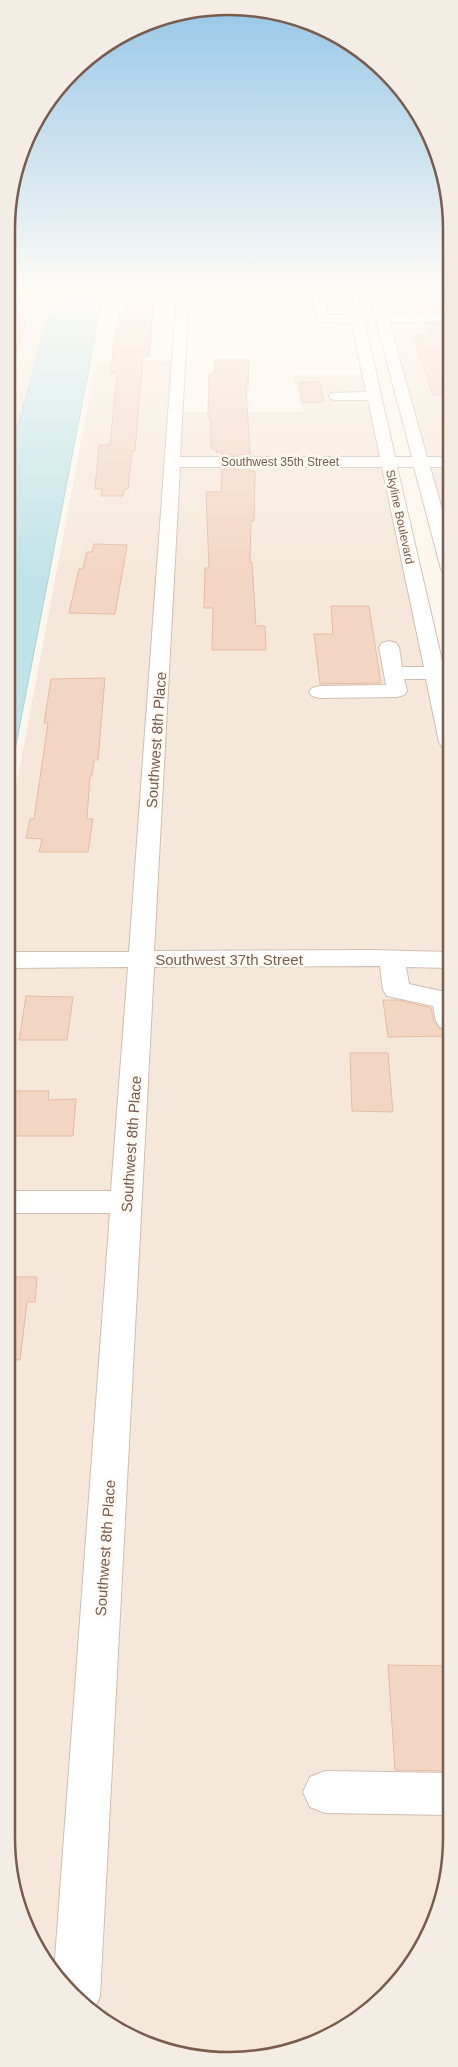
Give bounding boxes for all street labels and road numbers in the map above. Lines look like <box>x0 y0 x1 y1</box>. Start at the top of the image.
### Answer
street label: Southwest 35th Street <box>221 455 340 469</box>
street label: Skyline Boulevard <box>383 469 417 565</box>
street label: Southwest 8th Place <box>143 671 169 809</box>
street label: Southwest 37th Street <box>155 951 304 968</box>
street label: Southwest 8th Place <box>118 1075 144 1213</box>
street label: Southwest 8th Place <box>92 1479 118 1617</box>

